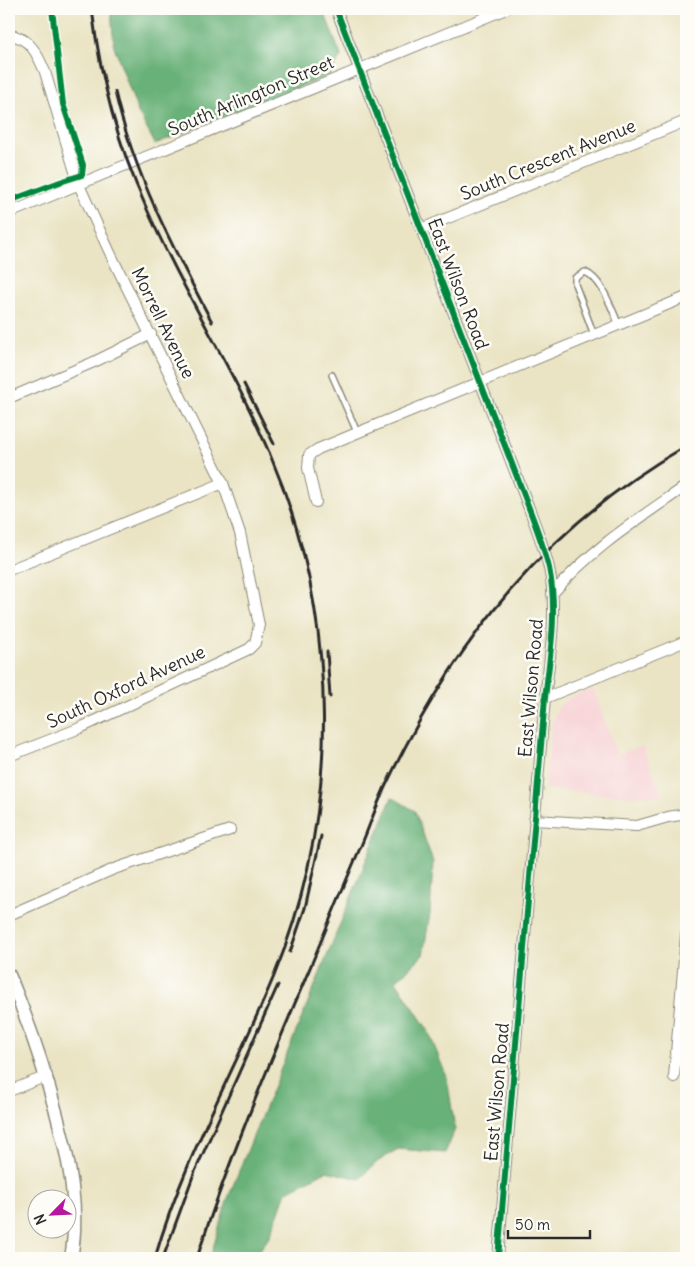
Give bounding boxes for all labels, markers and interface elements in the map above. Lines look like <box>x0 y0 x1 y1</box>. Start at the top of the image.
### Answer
street label: South Arlington Street <box>165 50 337 141</box>
street label: South Crescent Avenue <box>457 114 639 205</box>
street label: East Wilson Road <box>423 215 494 353</box>
street label: Morrell Avenue <box>127 263 200 382</box>
street label: East Wilson Road <box>513 617 548 758</box>
street label: South Oxford Avenue <box>43 640 209 733</box>
street label: East Wilson Road <box>479 1021 514 1162</box>
north arrow <box>28 1190 78 1240</box>
scale bar <box>508 1207 590 1239</box>
text: N <box>30 1211 50 1227</box>
text: 50 m <box>515 1215 550 1234</box>

